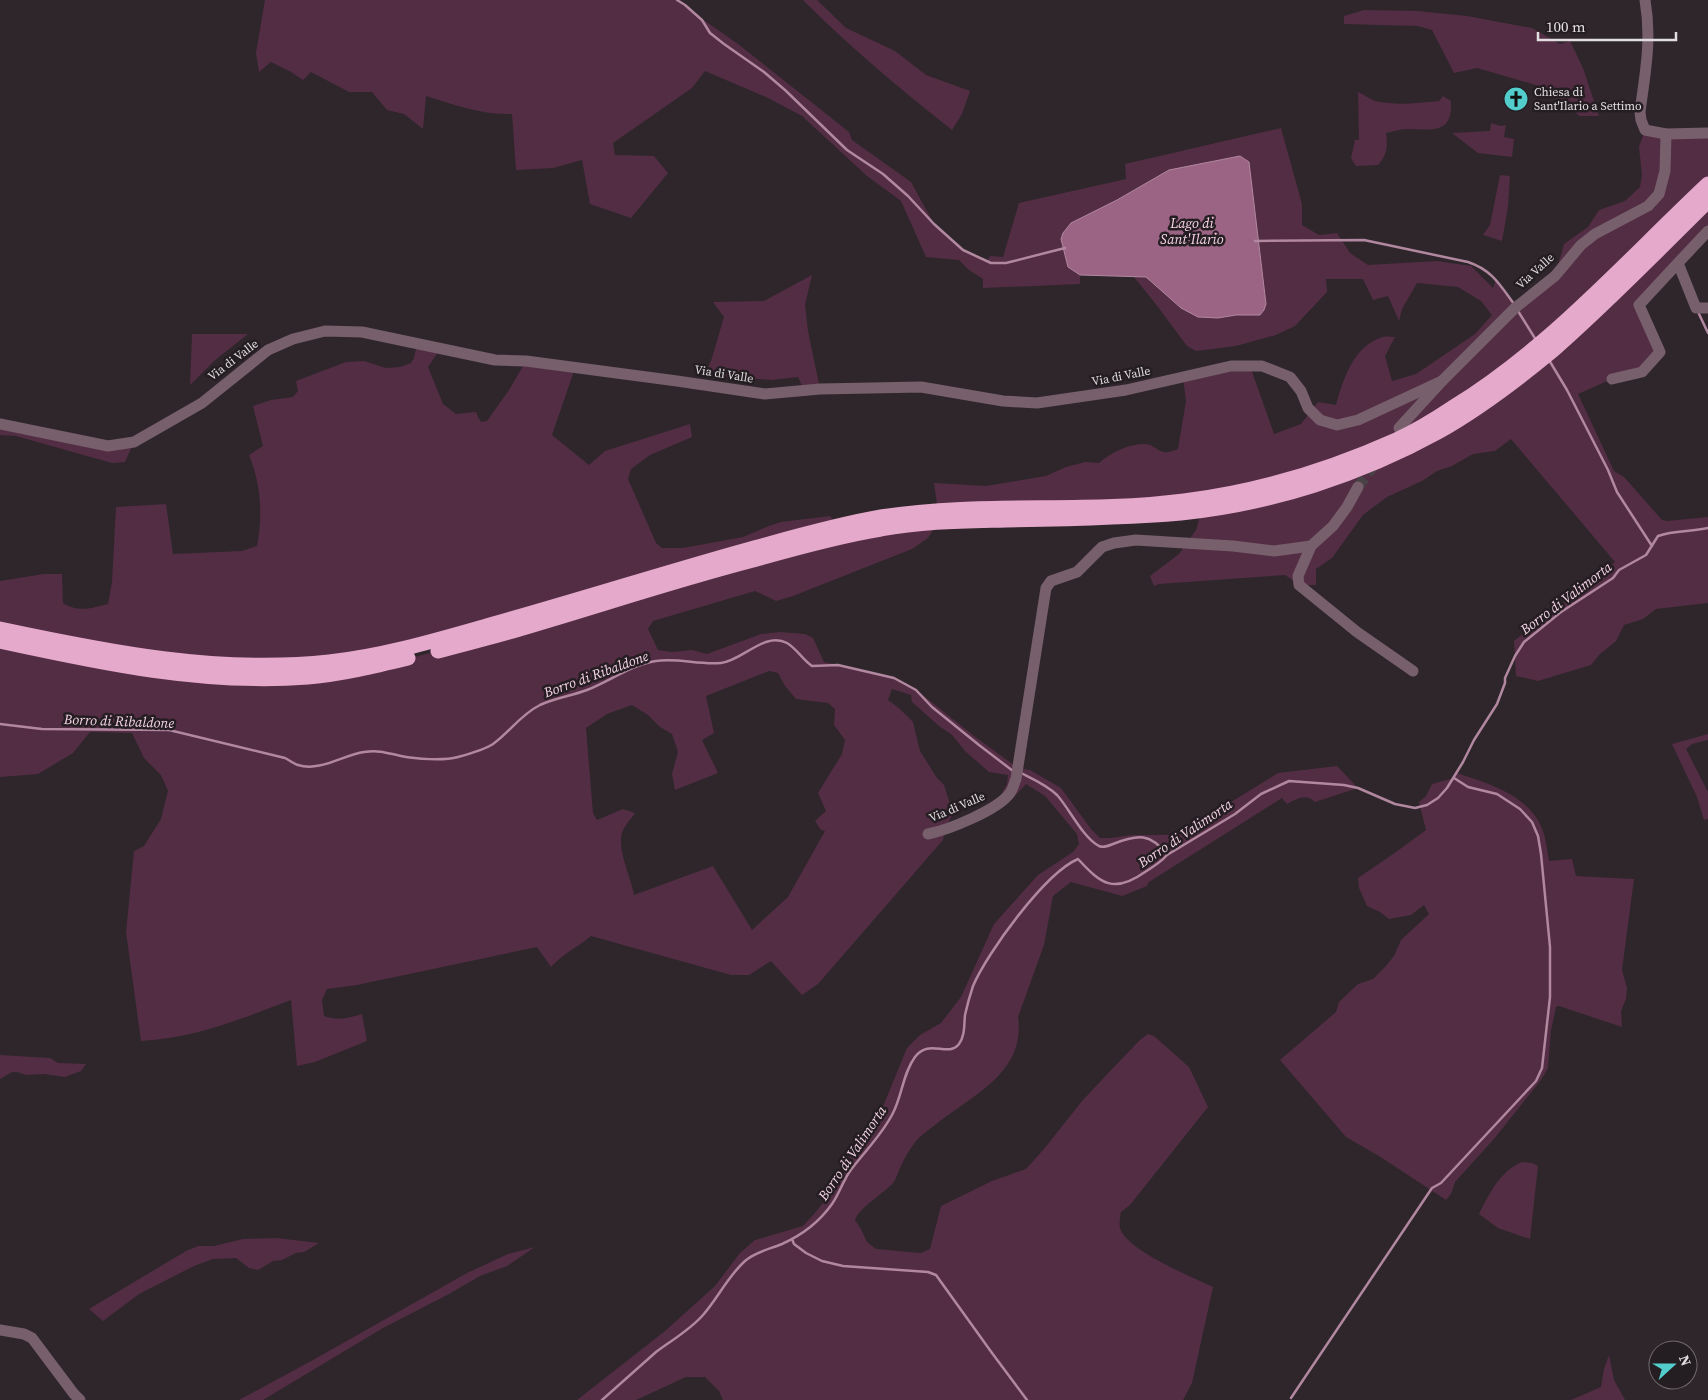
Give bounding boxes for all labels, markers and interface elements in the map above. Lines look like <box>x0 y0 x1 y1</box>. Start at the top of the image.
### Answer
scale bar <box>1538 10 1676 42</box>
text: 100 m <box>1546 16 1586 37</box>
place label: Chiesa di Sant'Ilario a Settimo <box>1534 84 1642 114</box>
church icon: Chiesa di Sant'Ilario a Settimo <box>1503 86 1529 112</box>
water label: Lago di Sant'Ilario <box>1160 213 1224 249</box>
street label: Via Valle <box>1512 250 1558 292</box>
street label: Via di Valle <box>204 336 262 384</box>
street label: Via di Valle <box>693 361 755 387</box>
street label: Via di Valle <box>1090 362 1152 390</box>
water label: Borro di Valimorta <box>1515 556 1617 640</box>
water label: Borro di Ribaldone <box>540 646 651 703</box>
water label: Borro di Ribaldone <box>63 709 175 733</box>
street label: Via di Valle <box>926 788 988 826</box>
water label: Borro di Valimorta <box>1133 794 1237 873</box>
water label: Borro di Valimorta <box>812 1101 891 1205</box>
north arrow <box>1648 1340 1698 1390</box>
text: N <box>1674 1352 1696 1369</box>

